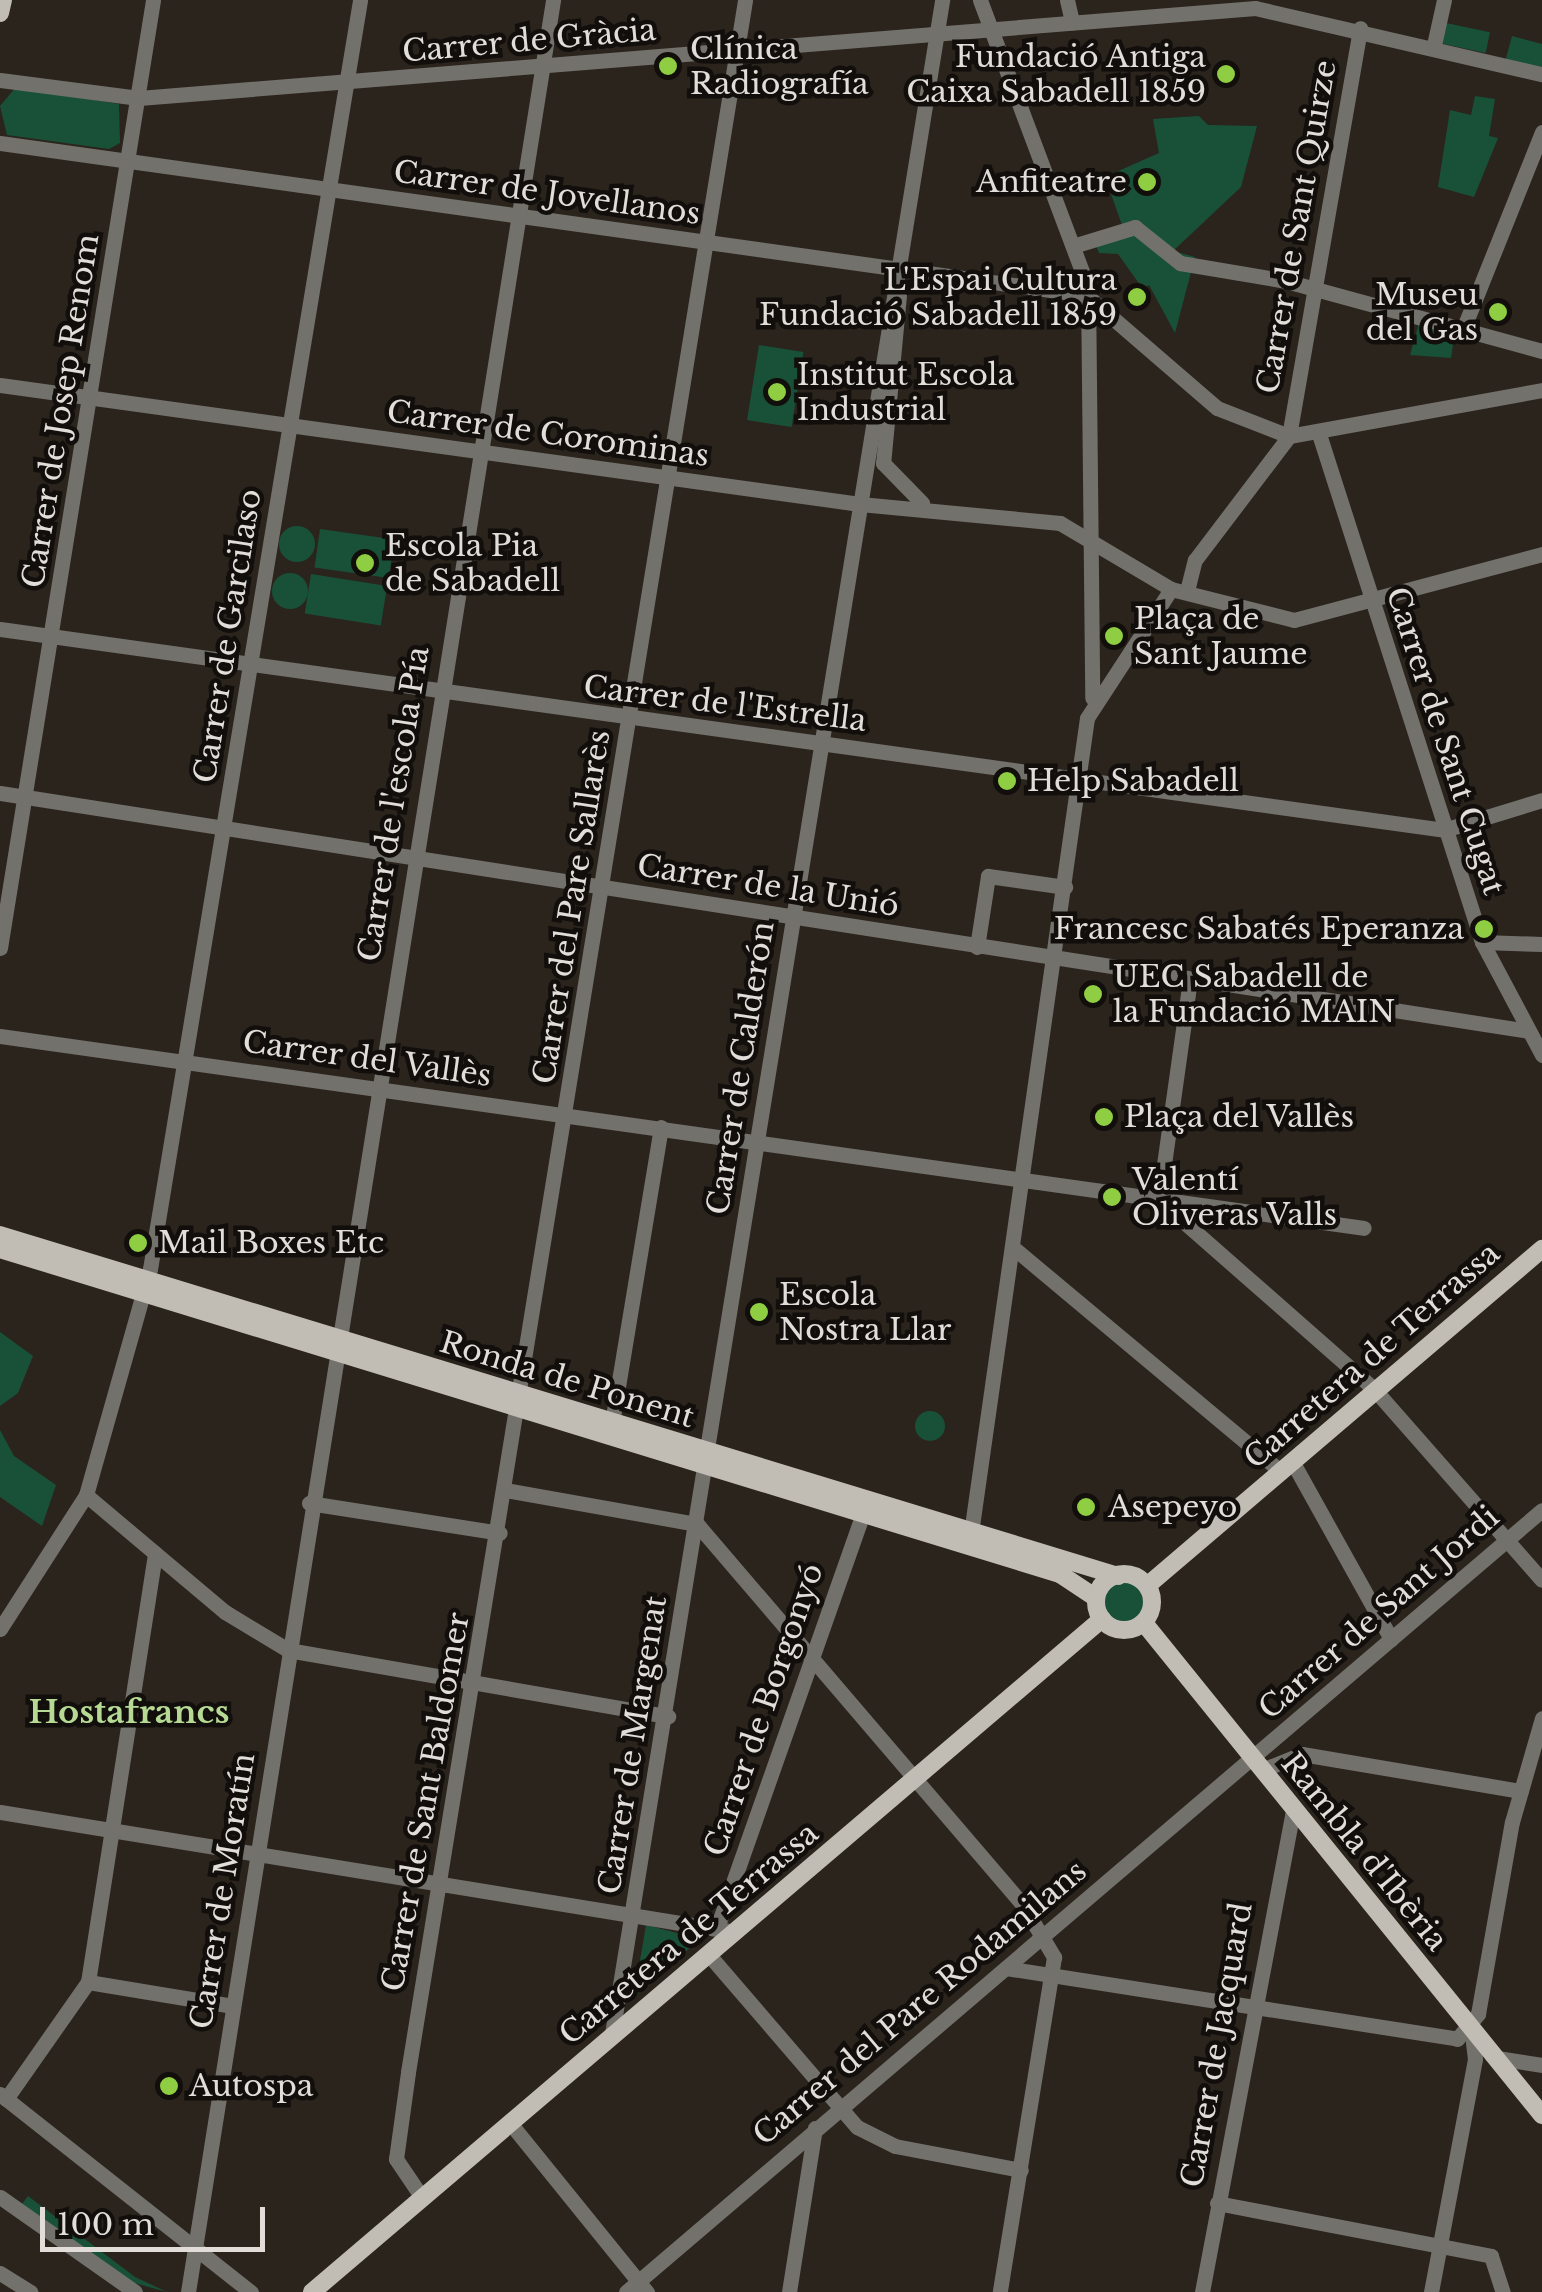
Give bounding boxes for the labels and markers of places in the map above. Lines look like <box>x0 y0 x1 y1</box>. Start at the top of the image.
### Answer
place label: Clínica Radiografía <box>690 31 868 102</box>
place label: Fundació Antiga Caixa Sabadell 1859 <box>906 39 1206 110</box>
marker: Clínica Radiografía <box>655 53 681 79</box>
marker: Fundació Antiga Caixa Sabadell 1859 <box>1215 63 1237 85</box>
place label: Anfiteatre <box>976 164 1127 200</box>
marker: Anfiteatre <box>1136 171 1158 193</box>
place label: L'Espai Cultura Fundació Sabadell 1859 <box>759 262 1117 332</box>
place label: Museu del Gas <box>1366 277 1478 348</box>
marker: L'Espai Cultura Fundació Sabadell 1859 <box>1126 286 1148 308</box>
marker: Museu del Gas <box>1487 301 1509 323</box>
place label: Institut Escola Industrial <box>797 357 1014 428</box>
marker: Institut Escola Industrial <box>766 381 788 403</box>
place label: Escola Pia de Sabadell <box>385 528 560 598</box>
marker: Escola Pia de Sabadell <box>354 552 376 574</box>
place label: Plaça de Sant Jaume <box>1134 601 1308 672</box>
marker: Plaça de Sant Jaume <box>1103 625 1125 647</box>
place label: Help Sabadell <box>1027 763 1239 799</box>
marker: Help Sabadell <box>996 770 1018 792</box>
place label: Francesc Sabatés Eperanza <box>1054 911 1464 947</box>
marker: Francesc Sabatés Eperanza <box>1473 918 1495 940</box>
place label: UEC Sabadell de la Fundació MAIN <box>1113 959 1396 1030</box>
marker: UEC Sabadell de la Fundació MAIN <box>1082 983 1104 1005</box>
place label: Plaça del Vallès <box>1124 1099 1356 1135</box>
marker: Plaça del Vallès <box>1093 1106 1115 1128</box>
place label: Valentí Oliveras Valls <box>1132 1162 1338 1232</box>
marker: Valentí Oliveras Valls <box>1101 1186 1123 1208</box>
place label: Mail Boxes Etc <box>158 1225 384 1261</box>
marker: Mail Boxes Etc <box>127 1232 149 1254</box>
place label: Escola Nostra Llar <box>779 1277 952 1348</box>
marker: Escola Nostra Llar <box>748 1301 770 1323</box>
place label: Asepeyo <box>1108 1489 1237 1525</box>
marker: Asepeyo <box>1073 1494 1099 1520</box>
place label: Autospa <box>189 2068 313 2104</box>
marker: Autospa <box>158 2075 180 2097</box>

